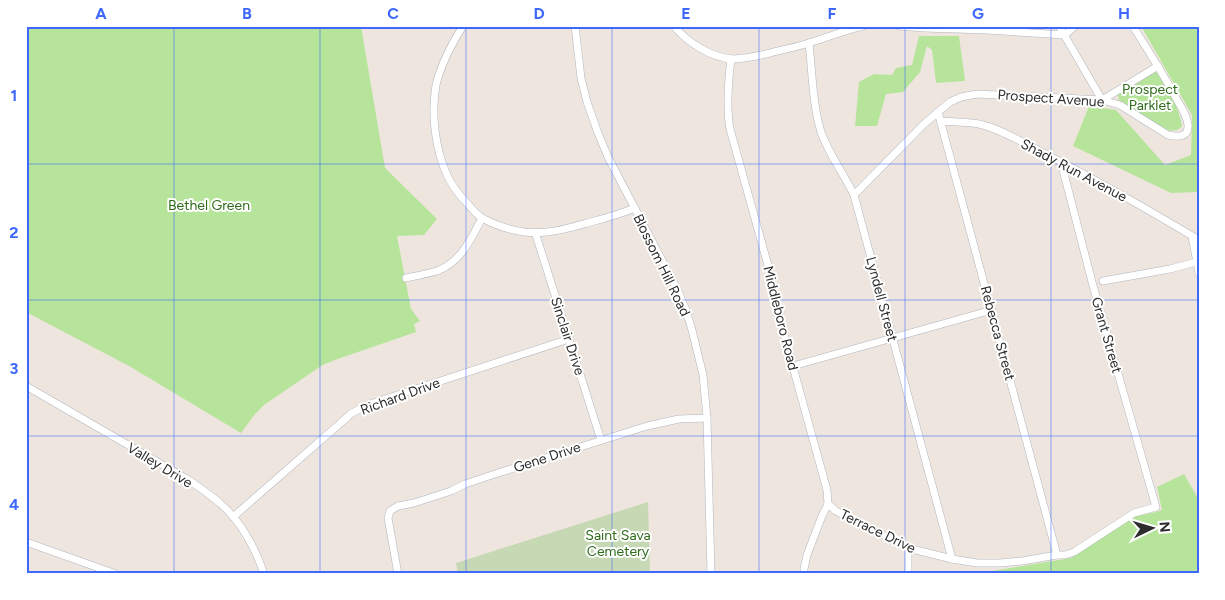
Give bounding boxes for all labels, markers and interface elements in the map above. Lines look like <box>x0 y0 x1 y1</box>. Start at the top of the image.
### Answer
text: A <box>95 4 107 23</box>
text: B <box>242 4 252 23</box>
text: C <box>387 4 399 23</box>
text: D <box>533 4 545 23</box>
text: E <box>681 4 691 23</box>
text: F <box>828 4 837 23</box>
text: G <box>972 4 984 23</box>
text: H <box>1118 4 1130 23</box>
park label: Prospect Parklet <box>1122 81 1178 114</box>
text: 1 <box>11 86 17 105</box>
street label: Prospect Avenue <box>997 86 1105 111</box>
street label: Shady Run Avenue <box>1018 135 1130 206</box>
park label: Bethel Green <box>168 197 250 214</box>
street label: Blossom Hill Road <box>629 211 694 319</box>
text: 2 <box>9 223 19 242</box>
street label: Lyndell Street <box>862 255 901 343</box>
street label: Middleboro Road <box>759 264 802 372</box>
street label: Rebecca Street <box>977 284 1018 382</box>
street label: Sinclair Drive <box>547 295 588 378</box>
street label: Grant Street <box>1088 295 1125 375</box>
text: 3 <box>10 359 19 378</box>
street label: Richard Drive <box>358 374 443 419</box>
street label: Valley Drive <box>124 439 196 492</box>
street label: Gene Drive <box>511 439 583 476</box>
text: 4 <box>9 495 19 514</box>
north arrow <box>1128 502 1178 552</box>
street label: Terrace Drive <box>837 506 919 557</box>
text: N <box>1156 521 1173 533</box>
park label: Saint Sava Cemetery <box>585 527 651 560</box>

